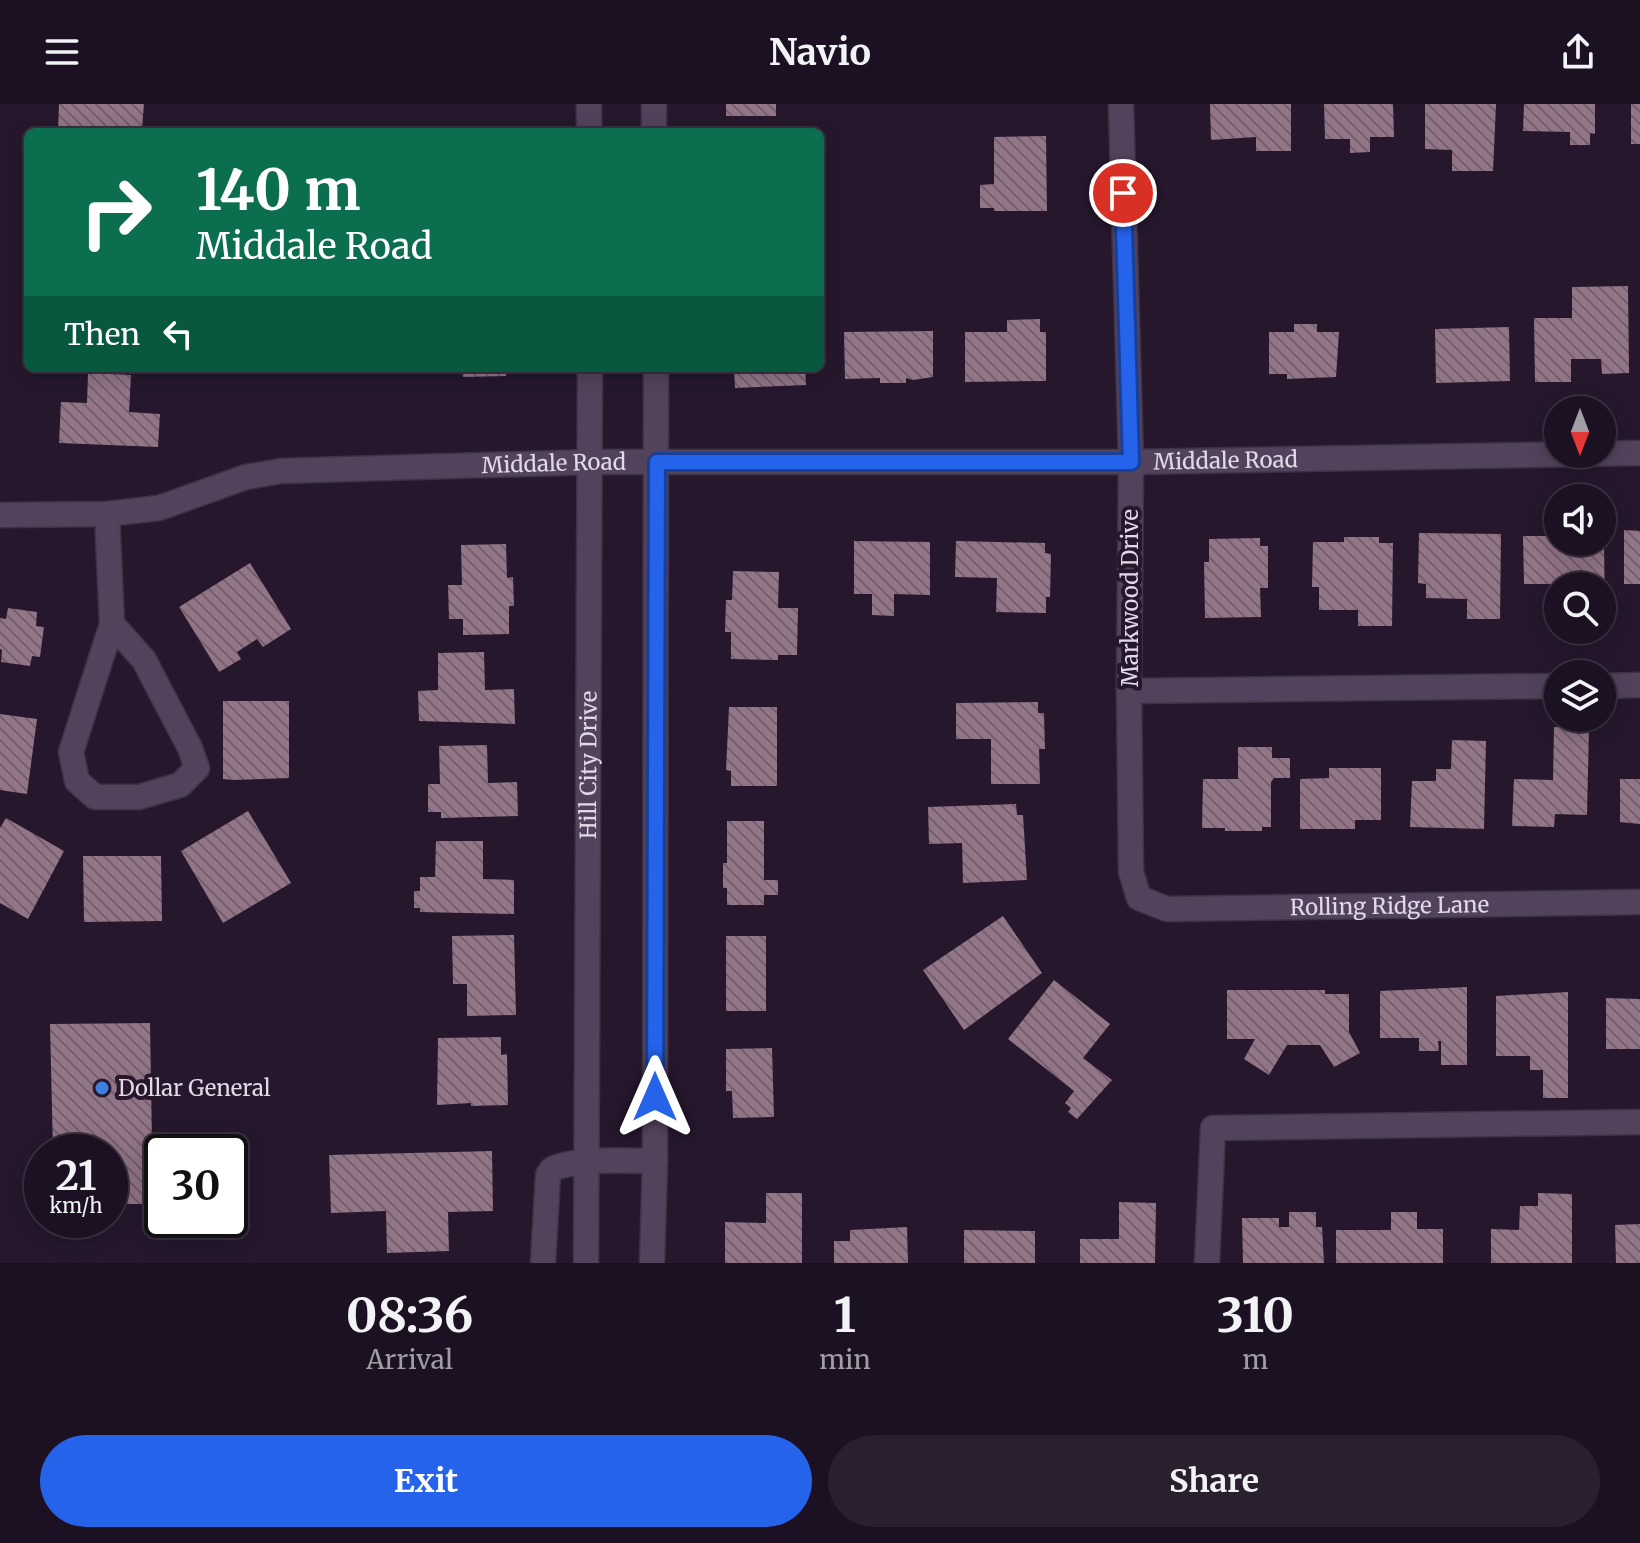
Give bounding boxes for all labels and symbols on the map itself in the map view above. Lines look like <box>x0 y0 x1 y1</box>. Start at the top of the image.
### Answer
pin <box>1089 159 1157 227</box>
north arrow <box>1544 396 1616 468</box>
street label: Middale Road <box>1153 445 1298 476</box>
street label: Middale Road <box>481 448 626 479</box>
street label: Markwood Drive <box>1116 509 1144 687</box>
street label: Hill City Drive <box>574 691 603 839</box>
street label: Rolling Ridge Lane <box>1290 890 1489 921</box>
position arrow <box>613 1055 697 1139</box>
place label: Dollar General <box>118 1074 271 1102</box>
marker: Dollar General <box>93 1079 111 1097</box>
speed limit sign: 30 <box>144 1134 248 1238</box>

